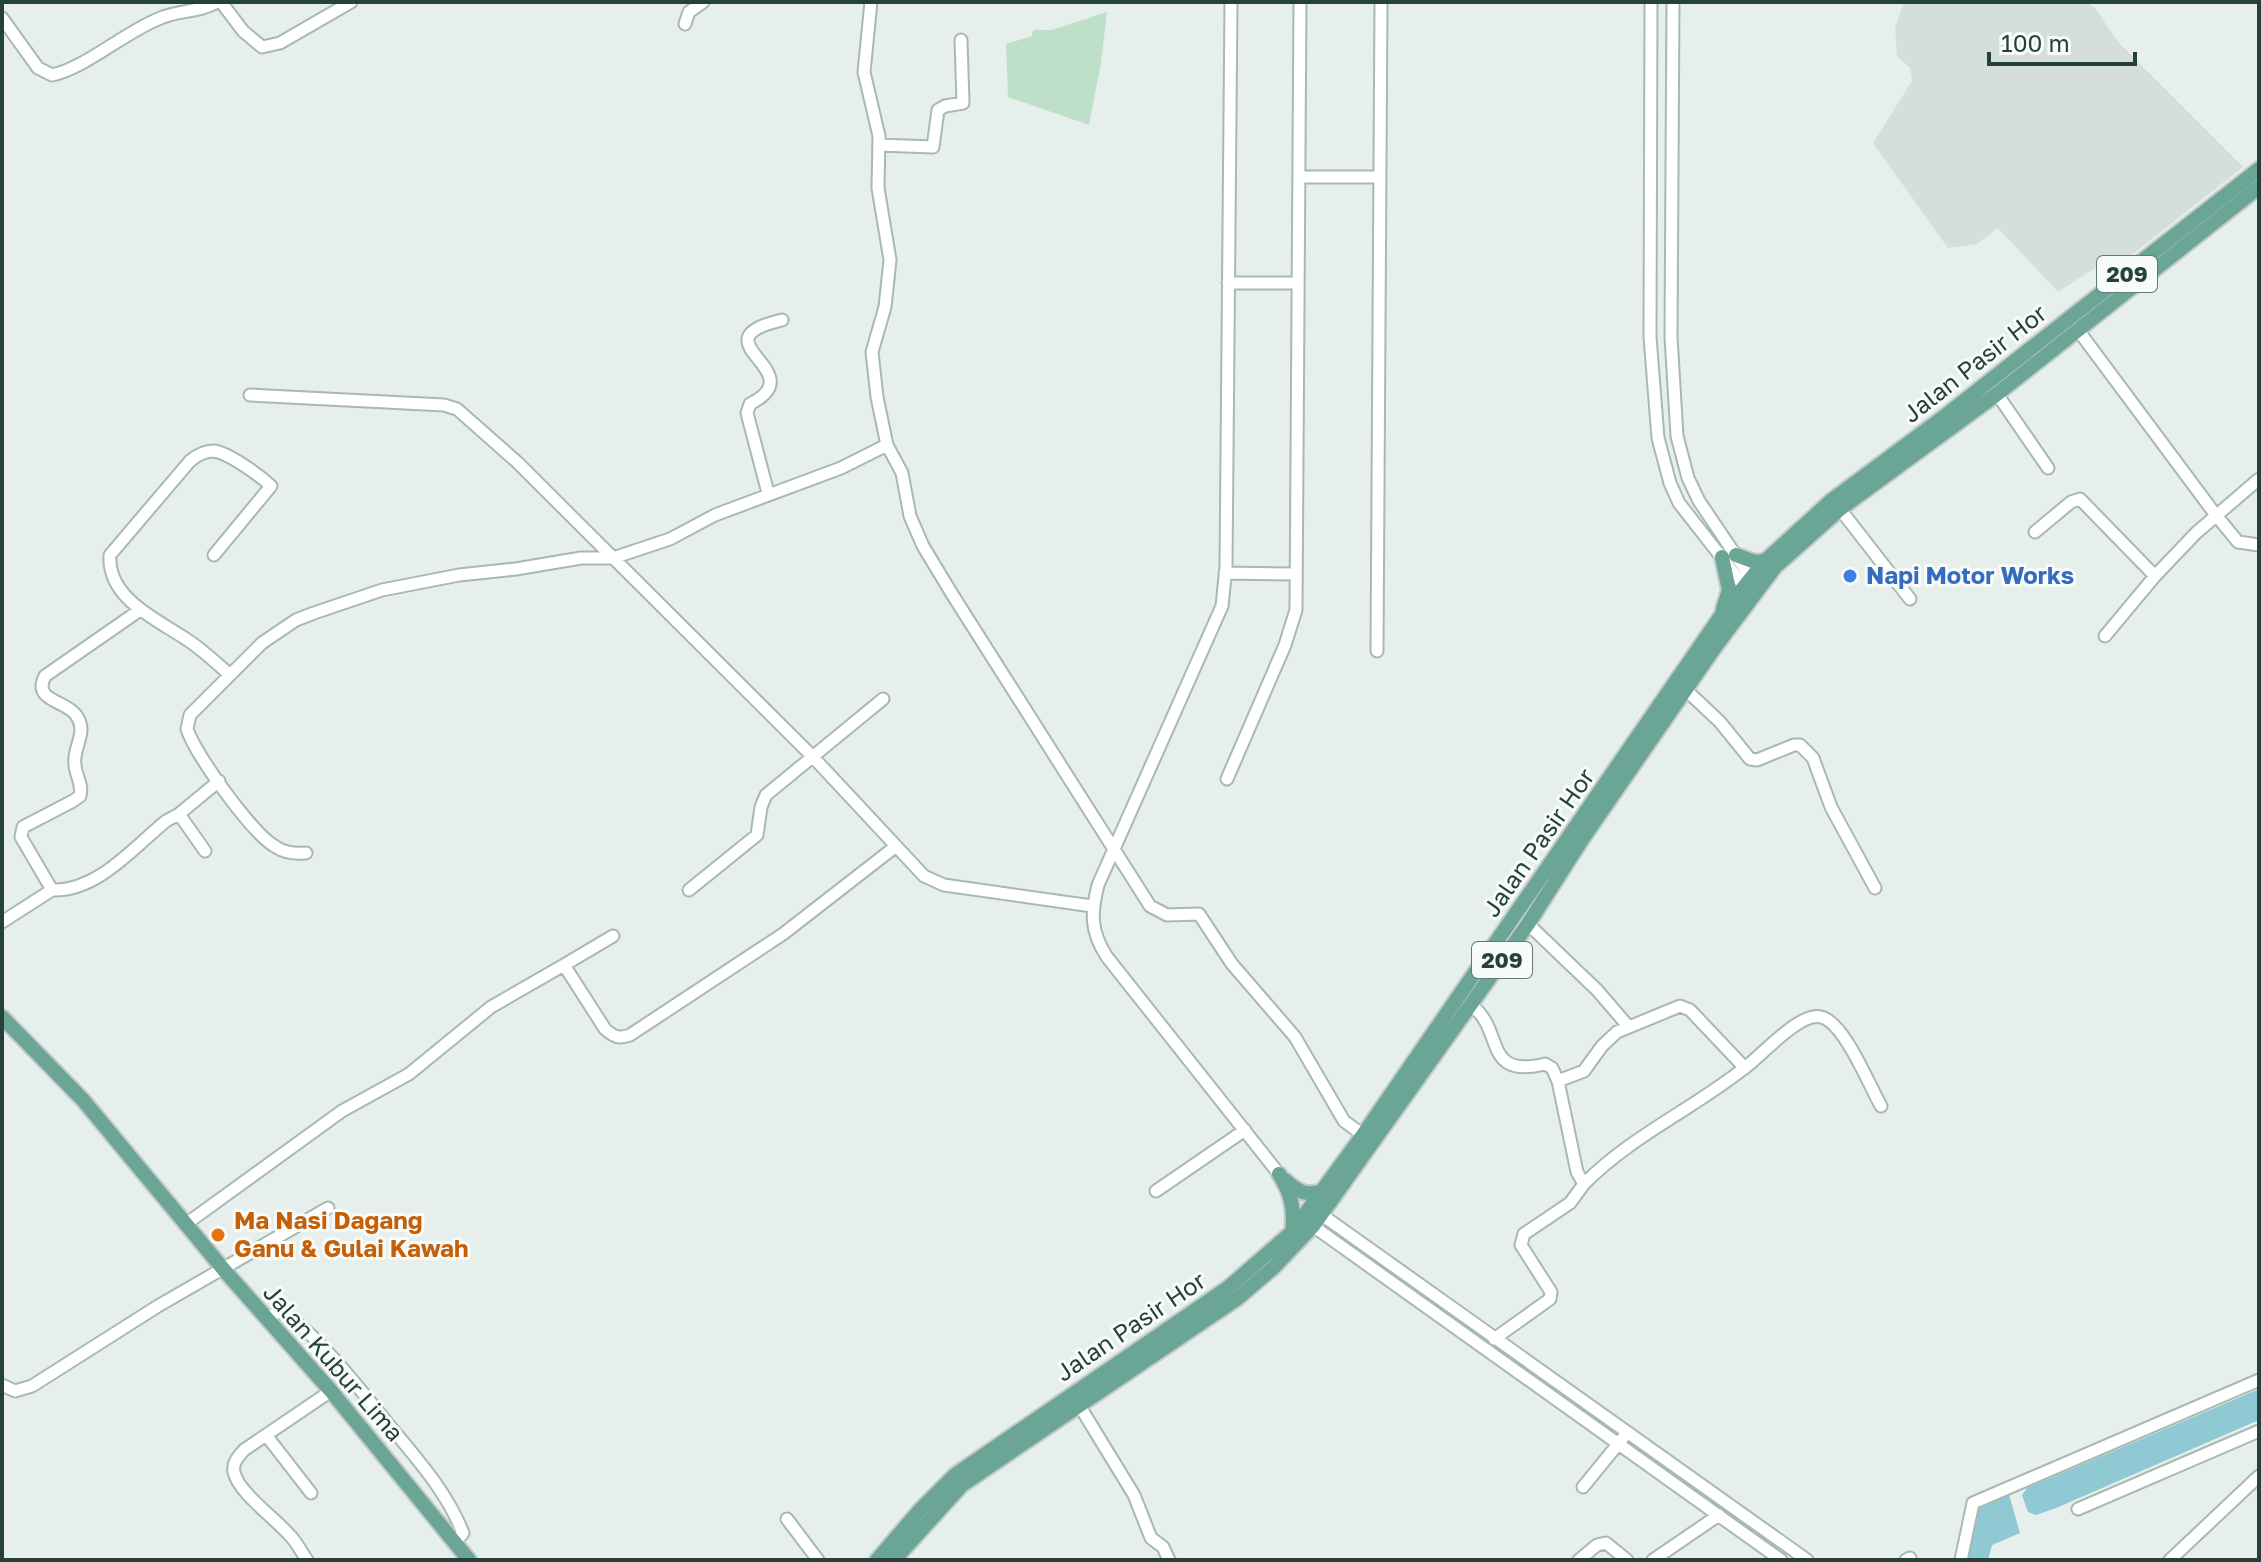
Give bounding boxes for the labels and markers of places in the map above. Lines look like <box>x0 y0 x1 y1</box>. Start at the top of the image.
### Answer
place label: Napi Motor Works <box>1866 560 2074 589</box>
marker: Napi Motor Works <box>1841 567 1859 585</box>
place label: Ma Nasi Dagang Ganu & Gulai Kawah <box>234 1205 468 1262</box>
marker: Ma Nasi Dagang Ganu & Gulai Kawah <box>209 1226 227 1244</box>

